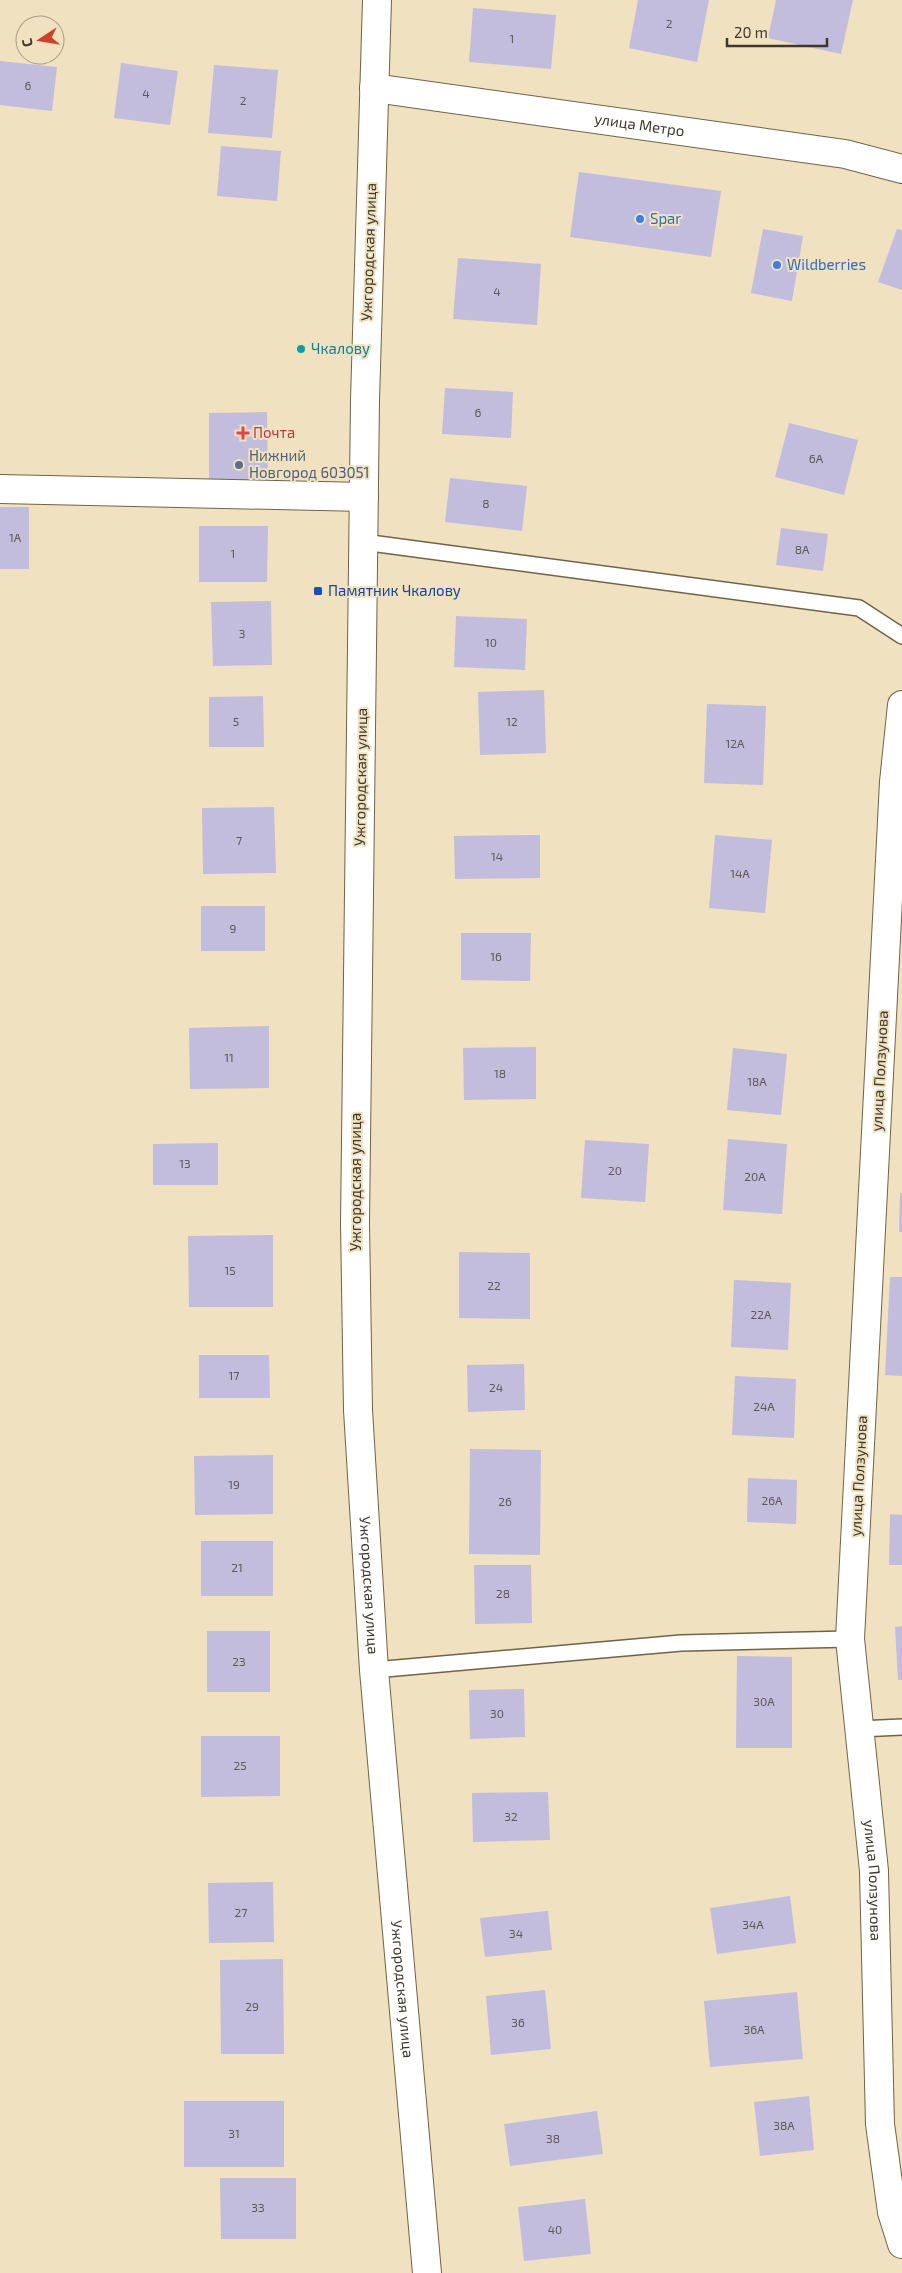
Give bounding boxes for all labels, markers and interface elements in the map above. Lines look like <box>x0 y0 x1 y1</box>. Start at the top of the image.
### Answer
north arrow <box>15 15 65 65</box>
scale bar <box>727 15 827 47</box>
house number: 2 <box>666 16 673 30</box>
text: 20 m <box>734 23 768 41</box>
house number: 1 <box>510 31 514 45</box>
text: С <box>18 37 36 49</box>
house number: 6 <box>25 78 32 92</box>
house number: 4 <box>142 86 150 100</box>
house number: 2 <box>240 93 247 107</box>
street label: улица Метро <box>593 109 686 139</box>
street label: Ужгородская улица <box>357 183 380 321</box>
place label: Spar <box>650 209 681 227</box>
marker: Spar <box>634 213 646 225</box>
place label: Wildberries <box>787 255 866 273</box>
marker: Wildberries <box>771 259 783 271</box>
house number: 4 <box>493 284 501 298</box>
place label: Чкалову <box>311 339 370 358</box>
marker: Чкалову <box>295 343 307 355</box>
house number: 6 <box>475 405 482 419</box>
place label: Почта <box>253 423 295 441</box>
marker: Почта <box>237 427 249 439</box>
place label: Нижний Новгород 603051 <box>249 446 370 481</box>
house number: 6А <box>809 451 824 465</box>
marker: Нижний Новгород 603051 <box>233 459 245 471</box>
house number: 8 <box>482 496 490 510</box>
house number: 1А <box>9 530 22 544</box>
house number: 8А <box>795 542 810 556</box>
house number: 1 <box>231 546 235 560</box>
place label: Памятник Чкалову <box>328 581 461 600</box>
marker: Памятник Чкалову <box>312 585 324 597</box>
house number: 3 <box>239 626 245 640</box>
house number: 10 <box>485 635 497 649</box>
street label: Ужгородская улица <box>350 708 371 846</box>
house number: 5 <box>233 714 239 728</box>
house number: 12 <box>506 714 518 728</box>
house number: 12А <box>726 736 745 750</box>
house number: 7 <box>236 833 242 847</box>
house number: 14 <box>491 849 503 863</box>
house number: 14А <box>730 866 750 880</box>
house number: 9 <box>230 921 237 935</box>
house number: 16 <box>490 949 502 963</box>
street label: улица Ползунова <box>867 1010 892 1132</box>
house number: 11 <box>224 1050 234 1064</box>
house number: 18 <box>494 1066 506 1080</box>
house number: 18А <box>747 1074 767 1088</box>
street label: Ужгородская улица <box>346 1113 365 1251</box>
house number: 13 <box>179 1156 191 1170</box>
house number: 20 <box>608 1163 622 1177</box>
house number: 20А <box>744 1169 766 1183</box>
house number: 15 <box>224 1263 236 1277</box>
house number: 22 <box>487 1278 501 1292</box>
house number: 22А <box>751 1307 772 1321</box>
house number: 17 <box>229 1368 239 1382</box>
house number: 24 <box>489 1380 503 1394</box>
house number: 24А <box>753 1399 775 1413</box>
street label: улица Ползунова <box>846 1415 871 1537</box>
house number: 19 <box>228 1477 240 1491</box>
house number: 26А <box>761 1493 783 1507</box>
house number: 26 <box>498 1494 512 1508</box>
street label: Ужгородская улица <box>357 1516 383 1655</box>
house number: 21 <box>231 1560 243 1574</box>
house number: 28 <box>496 1586 510 1600</box>
house number: 23 <box>232 1654 246 1668</box>
house number: 30А <box>753 1694 775 1708</box>
house number: 30 <box>490 1706 504 1720</box>
house number: 25 <box>233 1758 247 1772</box>
house number: 32 <box>504 1809 518 1823</box>
street label: улица Ползунова <box>860 1819 886 1941</box>
house number: 27 <box>235 1905 247 1919</box>
house number: 34А <box>742 1917 764 1931</box>
street label: Ужгородская улица <box>388 1919 418 2059</box>
house number: 34 <box>509 1926 523 1940</box>
house number: 29 <box>245 1999 259 2013</box>
house number: 36 <box>511 2015 525 2029</box>
house number: 36А <box>743 2022 765 2036</box>
house number: 38А <box>773 2118 795 2132</box>
house number: 31 <box>228 2126 240 2140</box>
house number: 38 <box>546 2131 560 2145</box>
house number: 33 <box>251 2200 265 2214</box>
house number: 40 <box>548 2222 562 2236</box>

